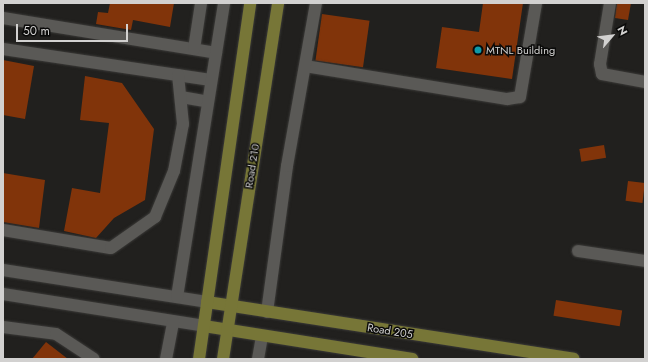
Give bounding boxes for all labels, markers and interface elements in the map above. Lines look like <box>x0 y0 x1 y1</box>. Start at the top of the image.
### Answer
scale bar <box>18 16 130 42</box>
north arrow <box>592 16 632 56</box>
text: 50 m <box>23 22 50 40</box>
text: N <box>613 23 632 38</box>
place label: MTNL Building <box>486 43 555 57</box>
marker: MTNL Building <box>473 45 483 55</box>
street label: Road 210 <box>242 143 262 189</box>
street label: Road 205 <box>366 321 414 341</box>

